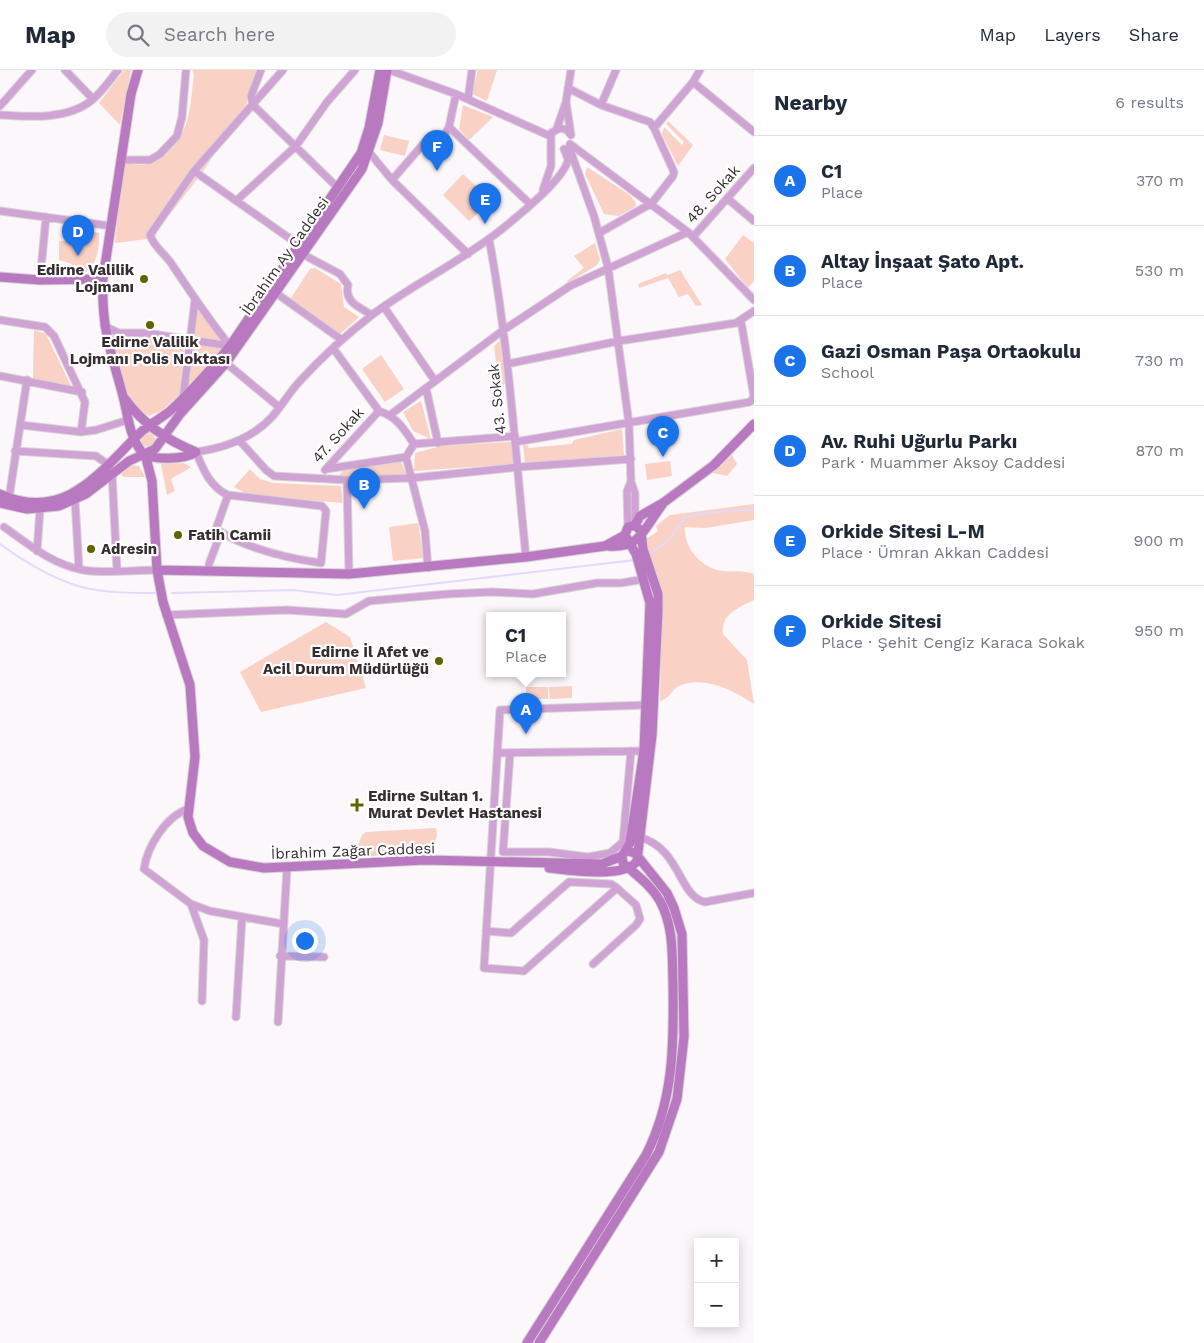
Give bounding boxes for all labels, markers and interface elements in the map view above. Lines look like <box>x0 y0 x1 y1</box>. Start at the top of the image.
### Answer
search box <box>106 12 456 57</box>
text: Map <box>25 21 76 49</box>
icon: search <box>124 21 152 49</box>
text: Search here <box>164 23 275 46</box>
text: Map <box>979 24 1016 45</box>
text: Layers <box>1044 24 1101 45</box>
text: Share <box>1129 24 1179 45</box>
text: Nearby <box>774 90 847 115</box>
text: 6 results <box>1115 93 1184 112</box>
pin: F <box>421 130 453 171</box>
text: C1 <box>821 160 842 183</box>
street label: 48. Sokak <box>682 161 744 227</box>
text: A <box>785 171 795 190</box>
text: 370 m <box>1136 171 1184 190</box>
pin: E <box>469 183 501 224</box>
text: Place <box>821 183 863 202</box>
street label: İbrahim Ay Caddesi <box>237 193 333 319</box>
pin: D <box>62 215 94 256</box>
text: Altay İnşaat Şato Apt. <box>821 250 1024 273</box>
place label: Edirne Valilik Lojmanı <box>37 261 135 296</box>
text: B <box>785 261 795 280</box>
text: 530 m <box>1135 261 1184 280</box>
marker: Edirne Valilik Lojmanı <box>138 273 150 285</box>
text: Place <box>821 273 863 292</box>
marker: Edirne Valilik Lojmanı Polis Noktası <box>144 319 156 331</box>
place label: Edirne Valilik Lojmanı Polis Noktası <box>70 333 230 368</box>
text: Gazi Osman Paşa Ortaokulu <box>821 340 1081 363</box>
text: C <box>785 351 795 370</box>
text: 730 m <box>1135 351 1184 370</box>
street label: 43. Sokak <box>484 362 510 435</box>
text: School <box>821 363 874 382</box>
street label: 47. Sokak <box>308 403 368 466</box>
pin: C <box>647 416 679 457</box>
text: Av. Ruhi Uğurlu Parkı <box>821 430 1017 453</box>
text: D <box>784 441 796 460</box>
text: 870 m <box>1135 441 1184 460</box>
text: Park · Muammer Aksoy Caddesi <box>821 453 1065 472</box>
pin: B <box>348 468 380 509</box>
text: Orkide Sitesi L-M <box>821 520 985 543</box>
place label: Fatih Camii <box>188 526 271 544</box>
marker: Fatih Camii <box>172 529 184 541</box>
text: E <box>785 531 795 550</box>
text: 900 m <box>1134 531 1184 550</box>
place label: Adresin <box>101 540 157 558</box>
marker: Adresin <box>85 543 97 555</box>
text: Place · Ümran Akkan Caddesi <box>821 543 1049 562</box>
text: Orkide Sitesi <box>821 610 942 633</box>
popup <box>486 612 566 677</box>
text: F <box>785 621 795 640</box>
text: 950 m <box>1134 621 1184 640</box>
text: C1 <box>505 624 526 647</box>
text: Place · Şehit Cengiz Karaca Sokak <box>821 633 1085 652</box>
place label: Edirne İl Afet ve Acil Durum Müdürlüğü <box>263 643 429 678</box>
text: Place <box>505 647 547 666</box>
marker: Edirne İl Afet ve Acil Durum Müdürlüğü <box>433 655 445 667</box>
pin: A <box>510 693 542 734</box>
place label: Edirne Sultan 1. Murat Devlet Hastanesi <box>368 787 542 822</box>
marker: Edirne Sultan 1. Murat Devlet Hastanesi <box>350 798 364 812</box>
street label: İbrahim Zağar Caddesi <box>271 839 435 863</box>
your location <box>292 928 318 954</box>
map controls <box>694 1238 739 1328</box>
button: + <box>694 1238 739 1283</box>
button: − <box>694 1283 739 1328</box>

